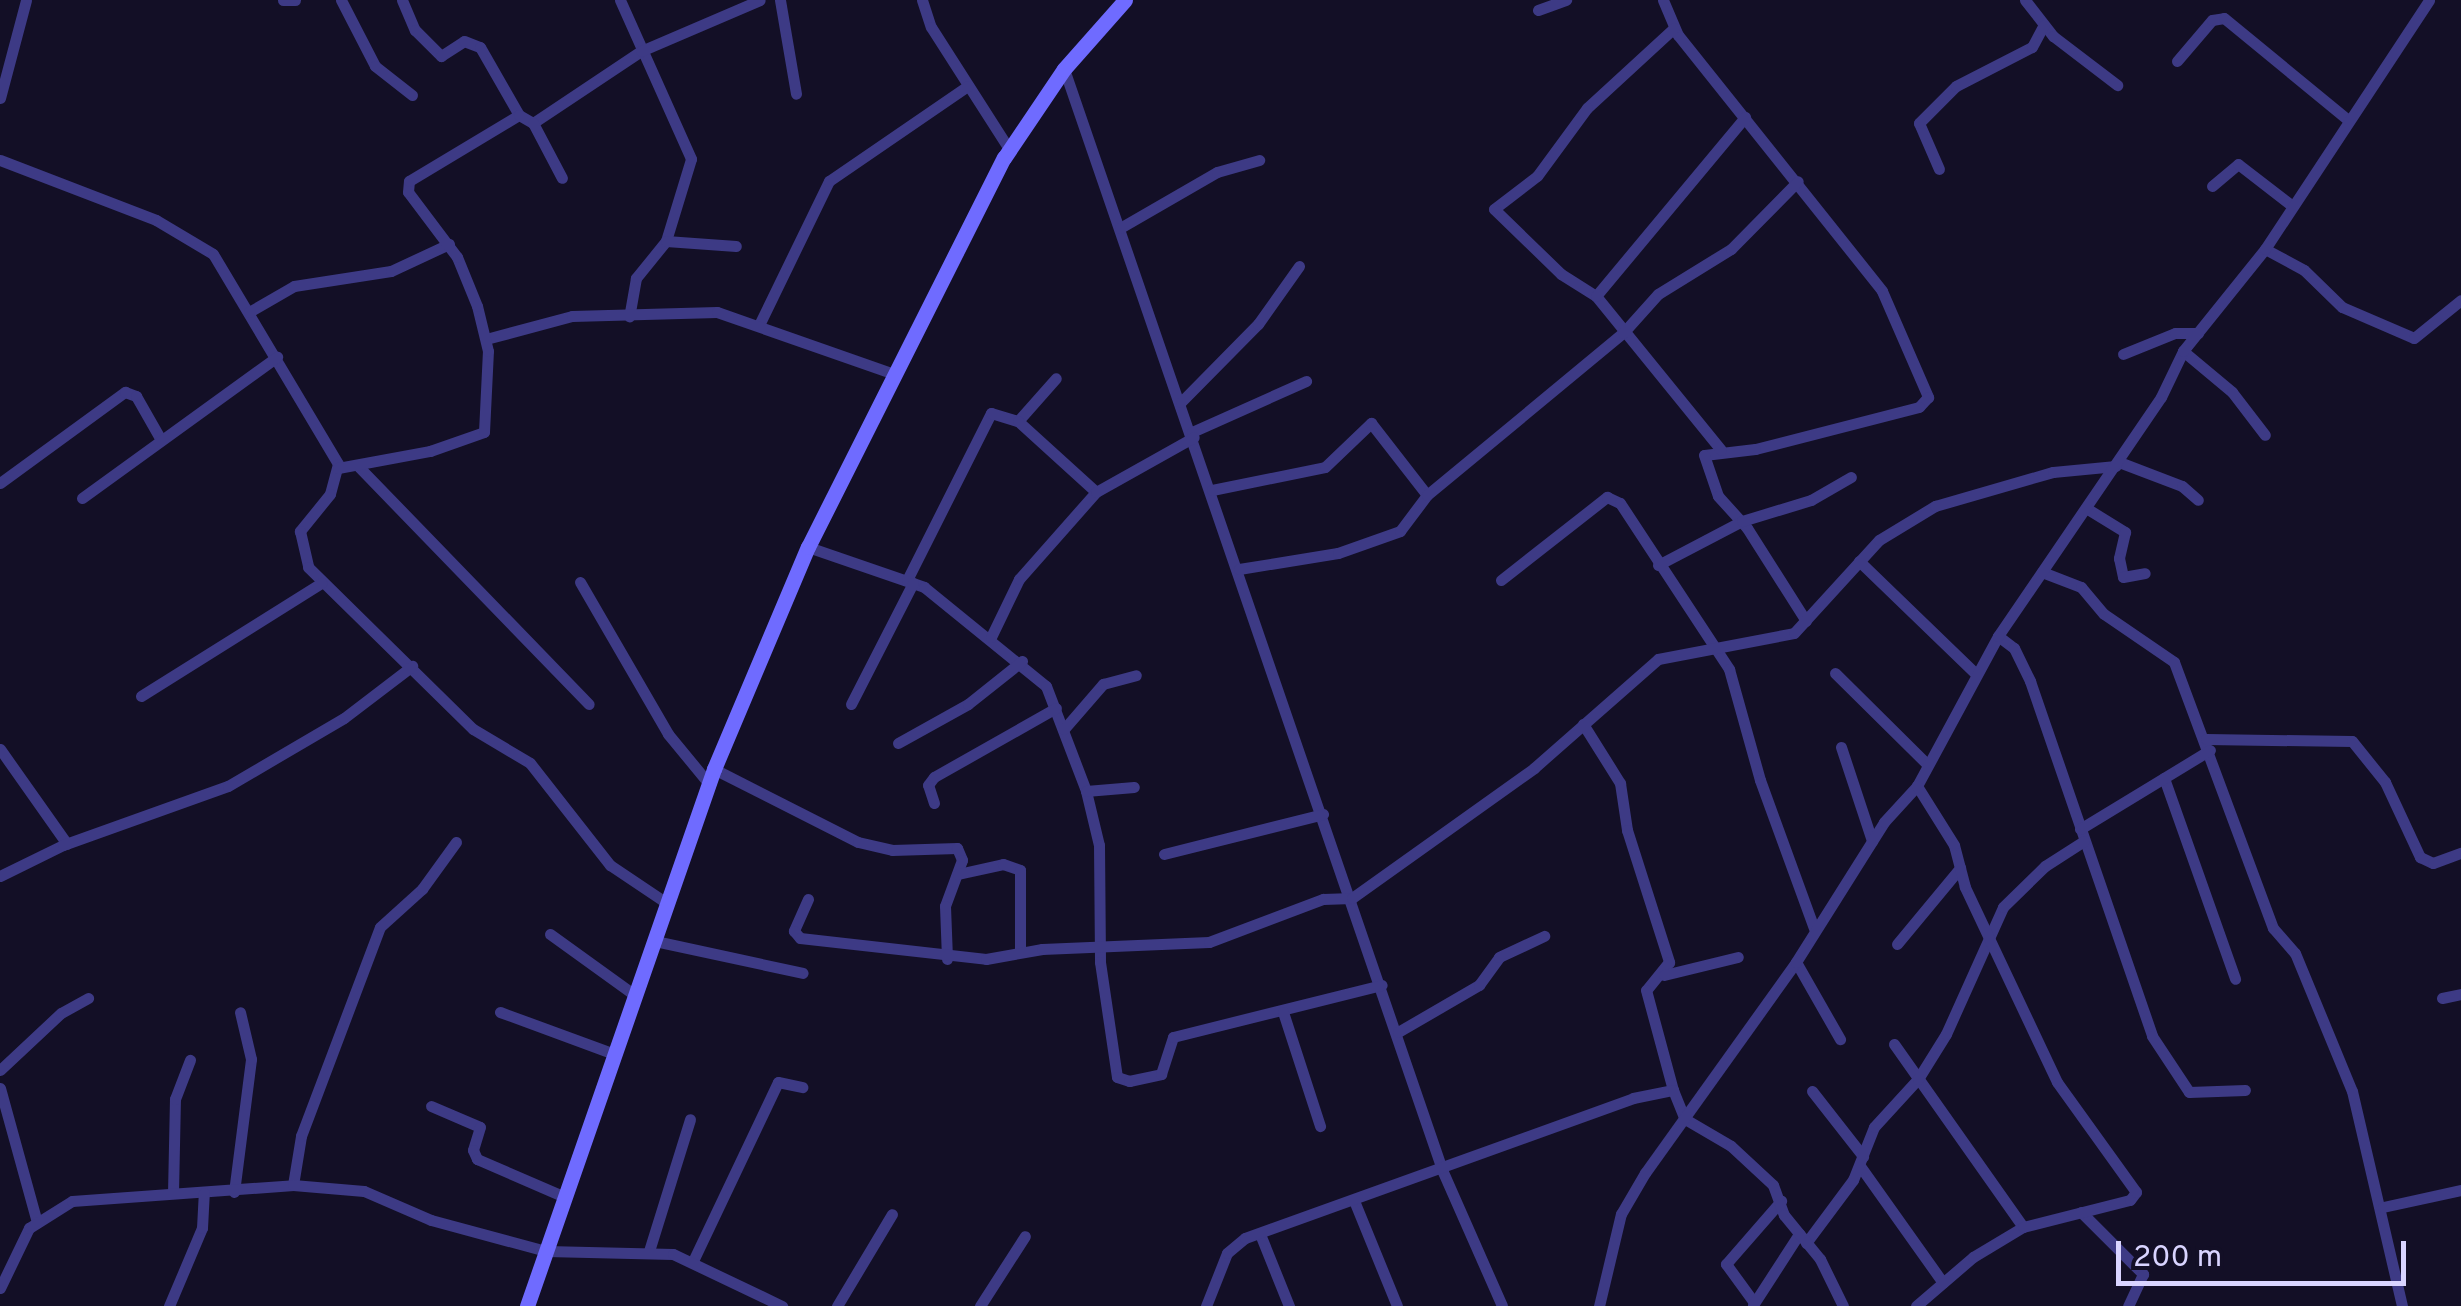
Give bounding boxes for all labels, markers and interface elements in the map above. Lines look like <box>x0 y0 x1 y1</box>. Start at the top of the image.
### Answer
scale bar <box>2121 1221 2411 1283</box>
text: 200 m <box>2133 1240 2222 1277</box>

